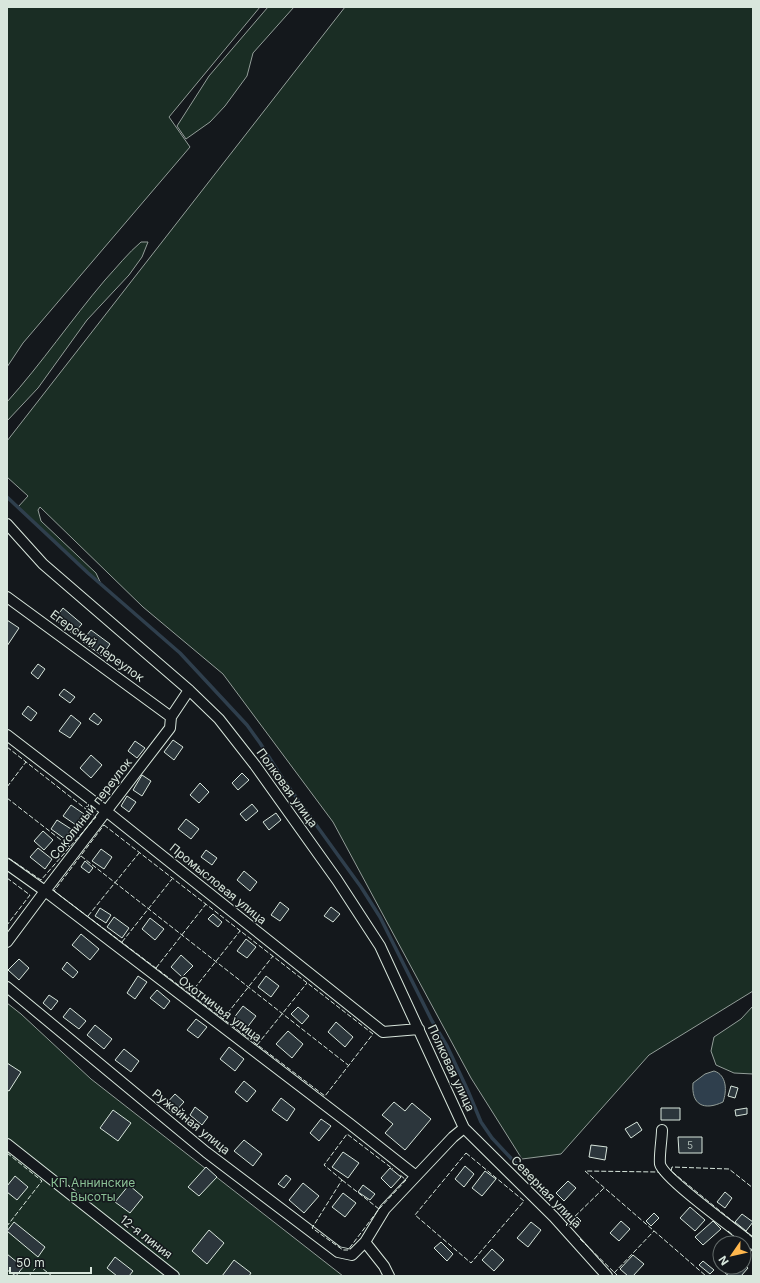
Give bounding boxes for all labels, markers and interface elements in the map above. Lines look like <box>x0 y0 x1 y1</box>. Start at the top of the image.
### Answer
street label: Егерский переулок <box>47 606 148 685</box>
street label: Полковая улица <box>254 745 321 830</box>
street label: Соколиный переулок <box>46 755 135 862</box>
street label: Промысловая улица <box>167 840 270 927</box>
street label: Охотничья улица <box>176 972 265 1045</box>
street label: Полковая улица <box>425 1022 478 1114</box>
street label: Ружейная улица <box>149 1086 233 1158</box>
house number: 5 <box>687 1139 693 1151</box>
street label: Северная улица <box>508 1152 585 1231</box>
park label: КП Аннинские Высоты <box>51 1175 135 1204</box>
street label: 12-я линия <box>117 1211 176 1262</box>
north arrow <box>712 1235 752 1275</box>
scale bar <box>10 1249 91 1275</box>
text: N <box>716 1253 732 1268</box>
text: 50 m <box>16 1255 45 1270</box>

